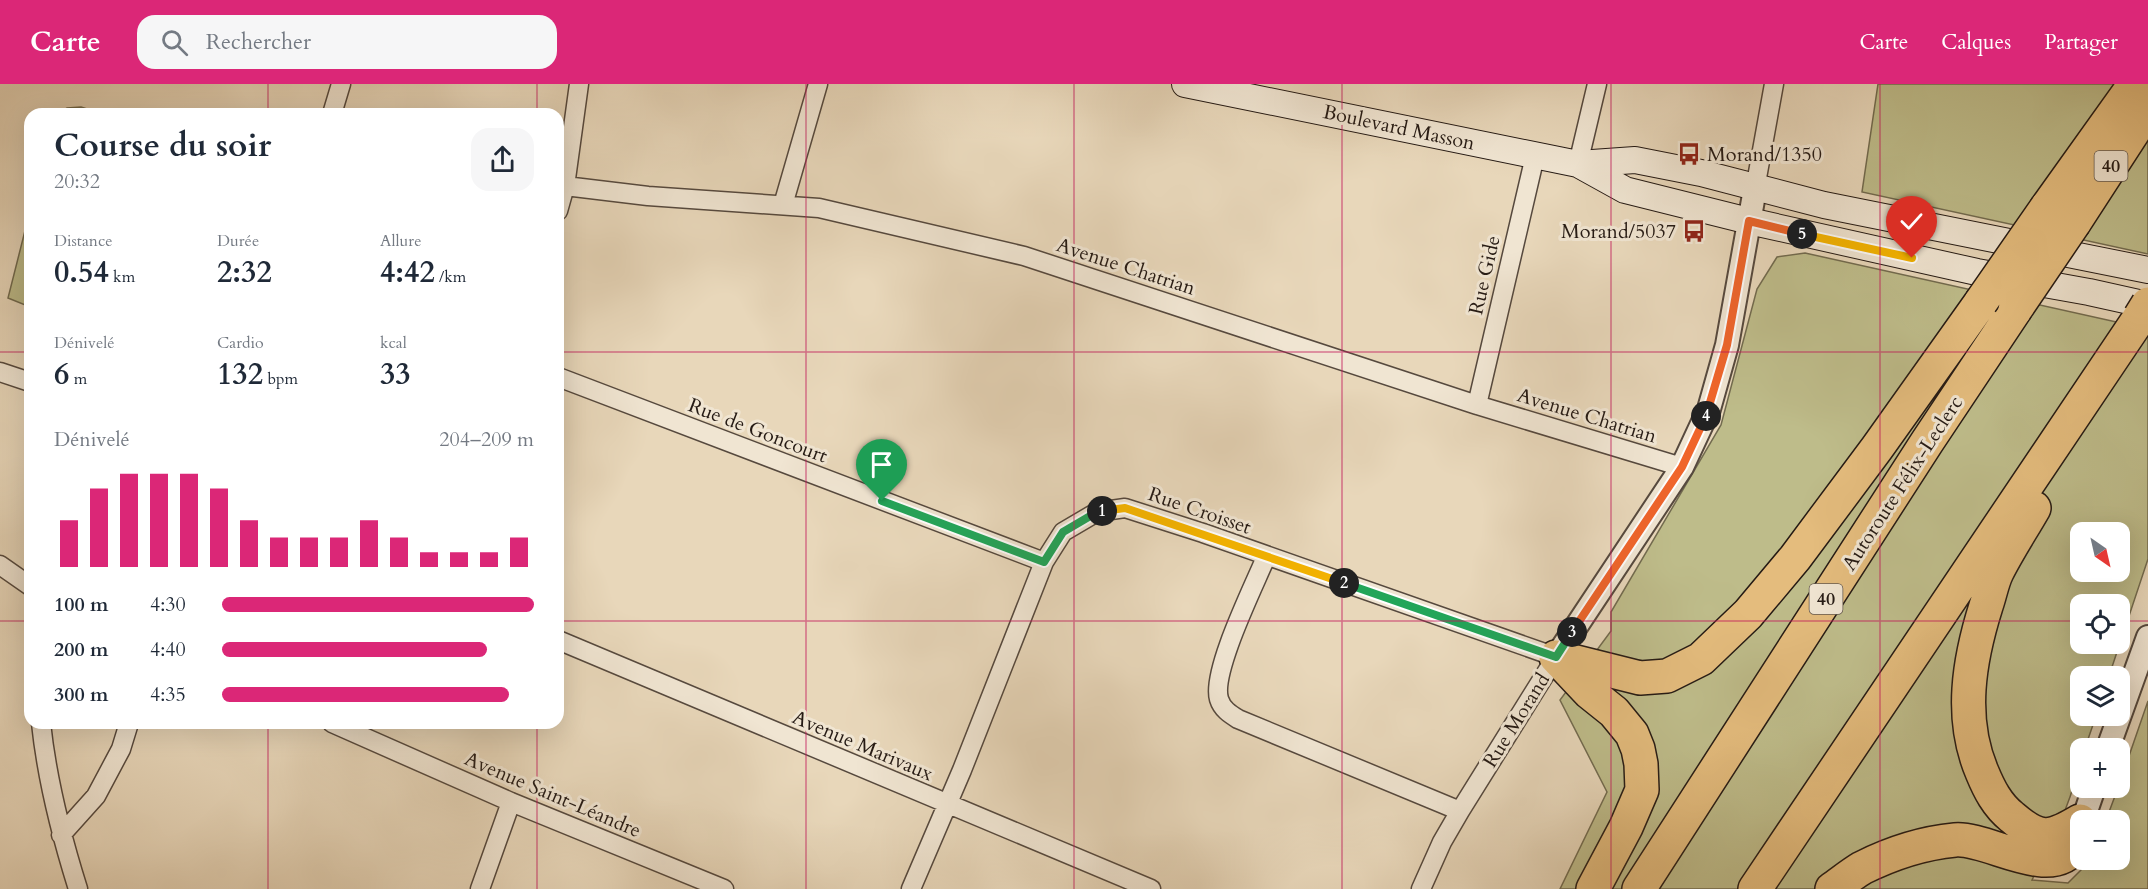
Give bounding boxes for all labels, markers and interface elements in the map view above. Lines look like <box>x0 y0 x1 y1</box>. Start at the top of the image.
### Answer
search box <box>137 15 557 69</box>
text: Carte <box>30 23 101 61</box>
icon: search <box>158 26 191 59</box>
text: Rechercher <box>206 27 311 57</box>
text: Carte <box>1859 28 1908 57</box>
text: Calques <box>1941 28 2011 57</box>
text: Partager <box>2044 28 2118 57</box>
street label: Boulevard Masson <box>1320 98 1478 157</box>
text: Course du soir <box>54 123 271 168</box>
button: share <box>471 128 534 191</box>
bus stop icon: Morand/1350 <box>1676 141 1702 167</box>
place label: Morand/1350 <box>1707 141 1822 168</box>
road number: 40 <box>2094 151 2128 181</box>
text: 20:32 <box>54 168 100 195</box>
pin <box>1886 196 1937 258</box>
icon: check <box>1895 205 1928 238</box>
place label: Morand/5037 <box>1561 218 1676 245</box>
bus stop icon: Morand/5037 <box>1681 218 1707 244</box>
pin: 5 <box>1787 219 1817 249</box>
text: 5 <box>1798 223 1806 245</box>
text: Distance <box>54 230 112 252</box>
text: Durée <box>217 230 259 252</box>
text: Allure <box>380 230 421 252</box>
street label: Avenue Chatrian <box>1053 231 1199 302</box>
street label: Rue Gide <box>1462 233 1507 317</box>
text: 0.54 <box>54 252 109 293</box>
text: 2:32 <box>217 252 272 293</box>
text: 4:42 <box>380 252 435 293</box>
text: km <box>109 266 135 288</box>
text: /km <box>435 266 466 288</box>
text: Dénivelé <box>54 332 115 354</box>
text: Cardio <box>217 332 264 354</box>
text: kcal <box>380 332 407 354</box>
text: 6 <box>54 354 69 395</box>
text: 132 <box>217 354 263 395</box>
text: 33 <box>380 354 411 395</box>
text: m <box>69 368 87 390</box>
text: bpm <box>263 368 298 390</box>
street label: Avenue Chatrian <box>1514 381 1660 450</box>
street label: Autoroute Félix-Leclerc <box>1836 391 1969 576</box>
street label: Rue de Goncourt <box>684 392 832 470</box>
pin: 4 <box>1691 401 1721 431</box>
text: 4 <box>1702 405 1710 427</box>
text: Dénivelé <box>54 426 130 453</box>
text: 204–209 m <box>439 426 534 453</box>
pin <box>856 439 907 501</box>
icon: arrive <box>865 448 898 481</box>
street label: Rue Croisset <box>1145 480 1256 541</box>
pin: 1 <box>1087 496 1117 526</box>
text: 1 <box>1098 500 1106 522</box>
north arrow <box>2070 522 2130 582</box>
map controls <box>2070 522 2130 870</box>
pin: 2 <box>1329 568 1359 598</box>
text: 2 <box>1340 572 1348 594</box>
road number: 40 <box>1810 584 1842 614</box>
text: 100 m <box>54 591 109 618</box>
text: 4:30 <box>150 591 186 618</box>
button: locate <box>2070 594 2130 654</box>
pin: 3 <box>1557 617 1587 647</box>
text: 3 <box>1568 621 1576 643</box>
text: 200 m <box>54 636 109 663</box>
text: 4:40 <box>150 636 186 663</box>
button: layers <box>2070 666 2130 726</box>
street label: Rue Morand <box>1477 667 1556 773</box>
text: 300 m <box>54 681 109 708</box>
text: 4:35 <box>150 681 186 708</box>
street label: Avenue Marivaux <box>788 704 937 787</box>
button: + <box>2070 738 2130 798</box>
street label: Avenue Saint-Léandre <box>460 745 645 844</box>
button: − <box>2070 810 2130 870</box>

